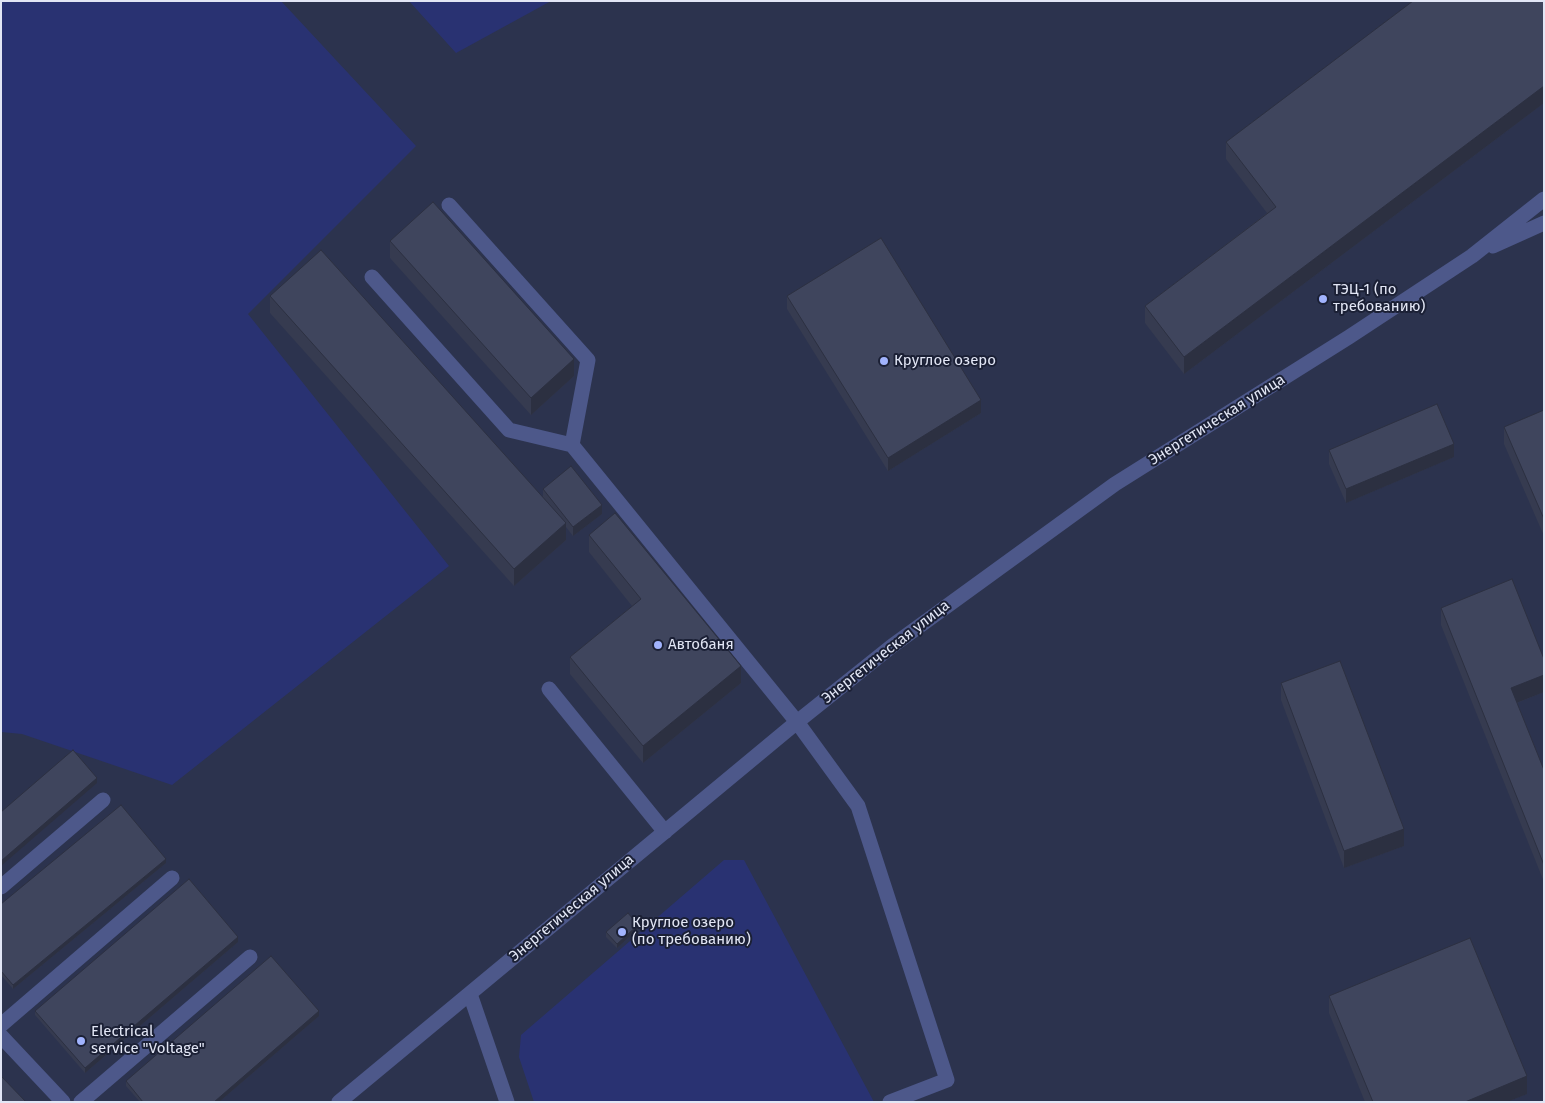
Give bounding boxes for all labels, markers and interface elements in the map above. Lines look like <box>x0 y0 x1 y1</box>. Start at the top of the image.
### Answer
place label: ТЭЦ-1 (по требованию) <box>1333 281 1425 316</box>
marker: ТЭЦ-1 (по требованию) <box>1317 293 1329 305</box>
place label: Круглое озеро <box>894 352 996 370</box>
marker: Круглое озеро <box>878 355 890 367</box>
street label: Энергетическая улица <box>1146 371 1288 469</box>
street label: Энергетическая улица <box>819 597 953 707</box>
place label: Автобаня <box>668 636 734 654</box>
marker: Автобаня <box>652 639 664 651</box>
street label: Энергетическая улица <box>506 851 638 965</box>
place label: Круглое озеро (по требованию) <box>632 914 751 949</box>
marker: Круглое озеро (по требованию) <box>616 926 628 938</box>
place label: Electrical service "Voltage" <box>91 1023 205 1058</box>
marker: Electrical service "Voltage" <box>75 1035 87 1047</box>

